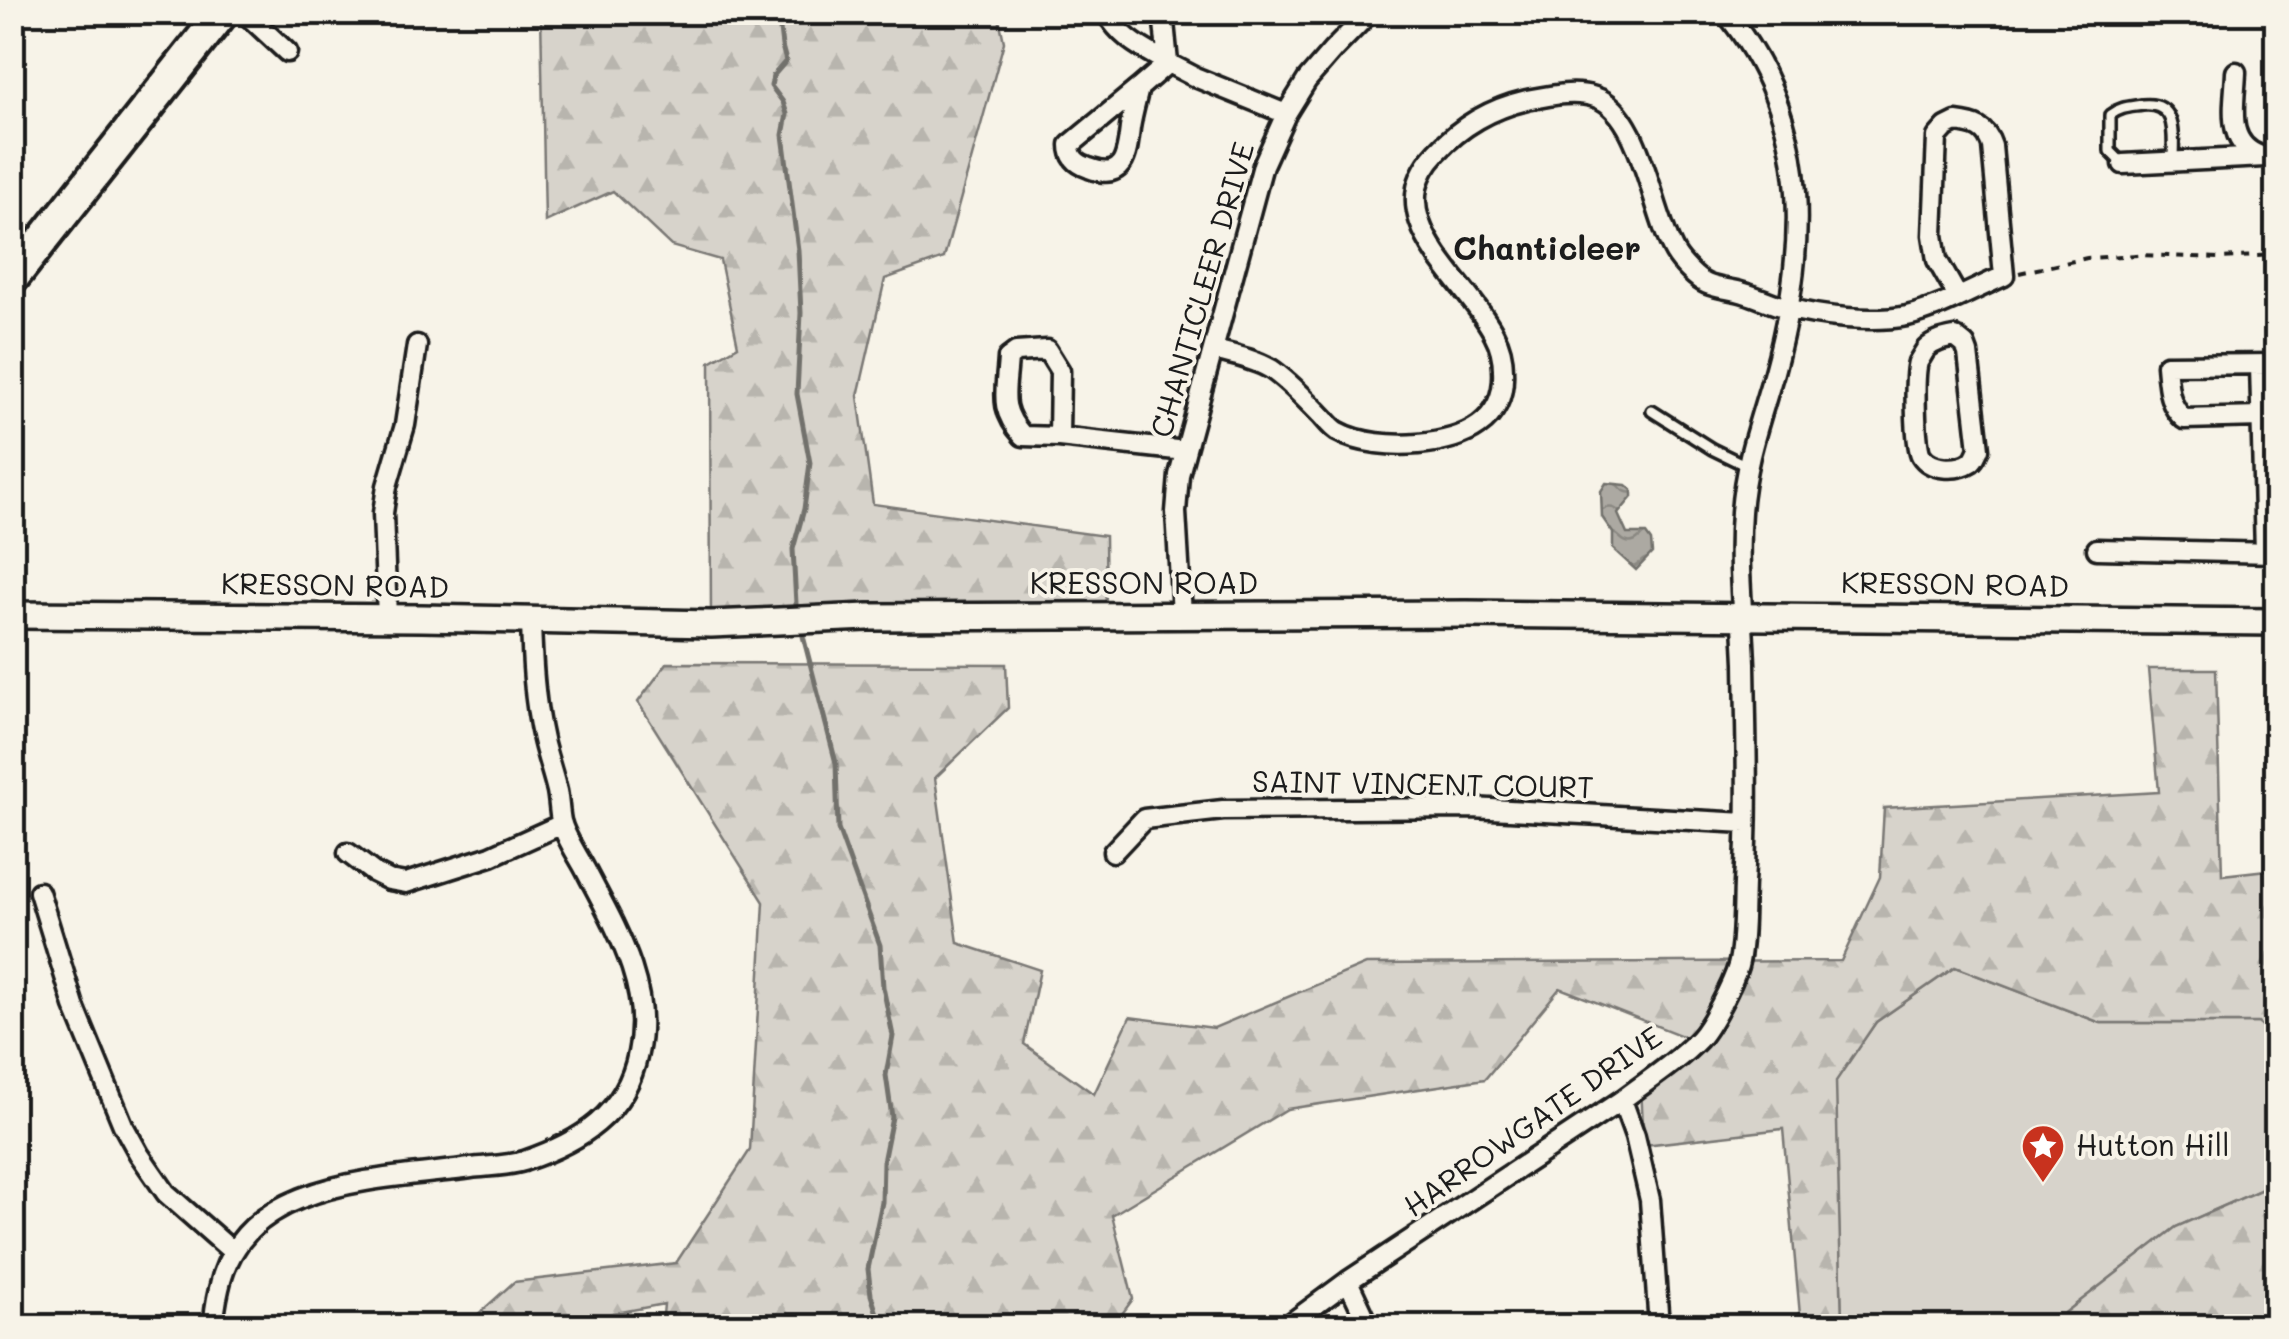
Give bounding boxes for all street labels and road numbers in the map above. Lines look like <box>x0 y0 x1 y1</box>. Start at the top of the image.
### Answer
street label: CHANTICLEER DRIVE <box>1140 137 1262 442</box>
street label: KRESSON ROAD <box>1841 561 2070 605</box>
street label: KRESSON ROAD <box>221 562 450 606</box>
street label: KRESSON ROAD <box>1030 562 1258 602</box>
street label: SAINT VINCENT COURT <box>1252 760 1594 806</box>
street label: HARROWGATE DRIVE <box>1395 1016 1669 1225</box>

